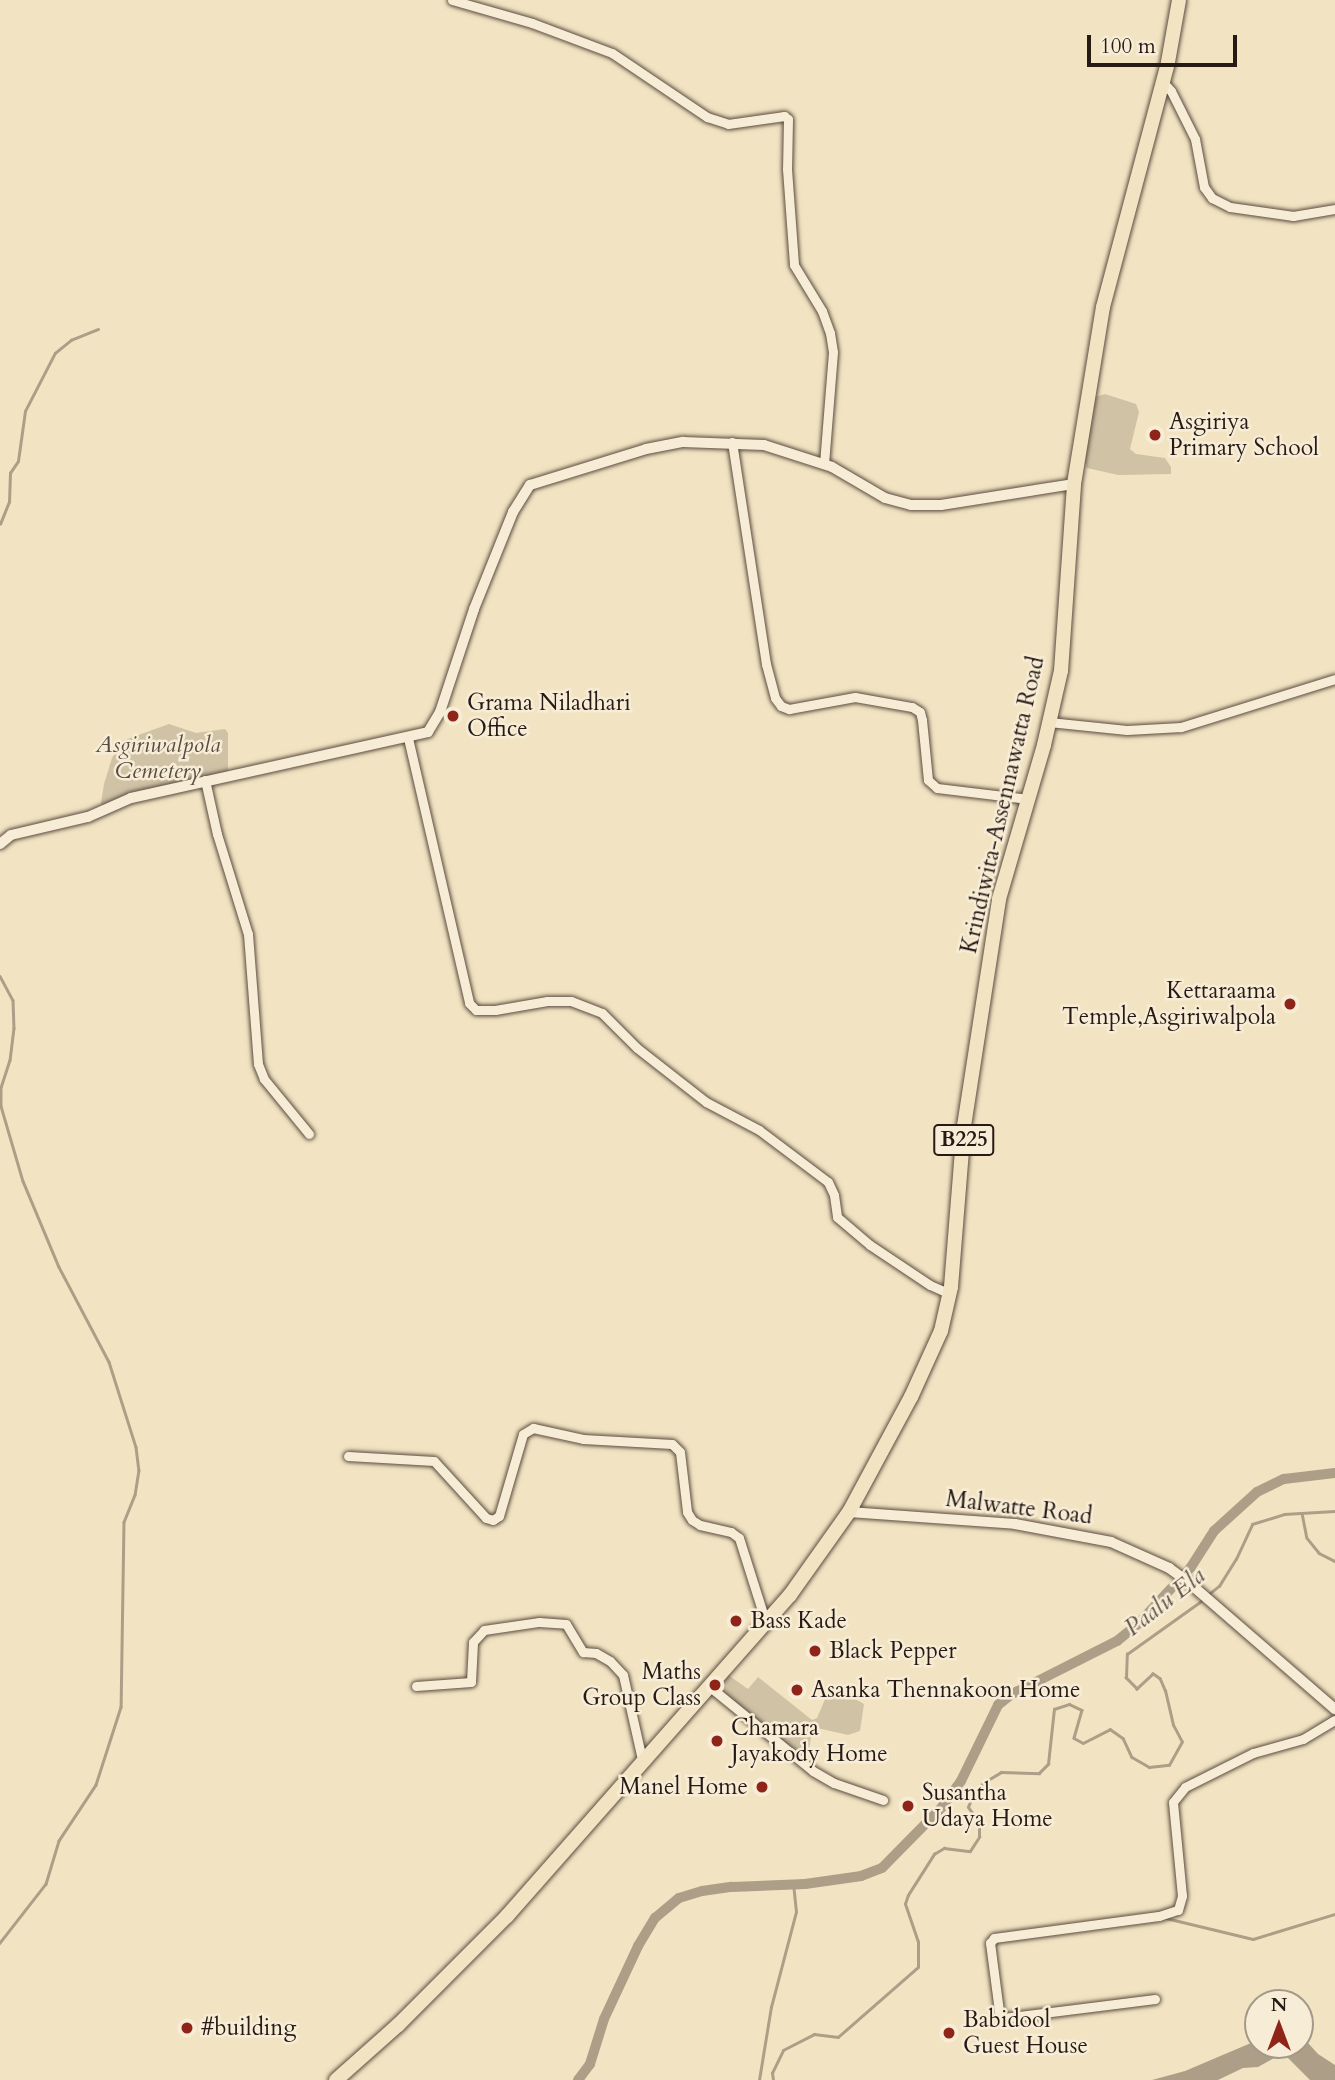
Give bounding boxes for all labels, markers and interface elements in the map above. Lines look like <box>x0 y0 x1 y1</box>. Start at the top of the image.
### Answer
scale bar <box>1090 21 1240 65</box>
text: 100 m <box>1100 32 1156 61</box>
place label: Asgiriya Primary School <box>1169 408 1319 462</box>
marker: Asgiriya Primary School <box>1147 427 1163 443</box>
street label: Krindiwita-Assennawatta Road <box>955 654 1051 956</box>
place label: Grama Niladhari Office <box>467 689 631 743</box>
marker: Grama Niladhari Office <box>445 708 461 724</box>
park label: Asgiriwalpola Cemetery <box>95 731 221 785</box>
place label: Kettaraama Temple,Asgiriwalpola <box>1062 977 1276 1031</box>
marker: Kettaraama Temple,Asgiriwalpola <box>1282 996 1298 1012</box>
road number: B225 <box>932 1122 996 1158</box>
street label: Malwatte Road <box>944 1485 1094 1531</box>
water label: Paalu Ela <box>1119 1562 1211 1642</box>
place label: Bass Kade <box>750 1607 847 1635</box>
marker: Bass Kade <box>728 1613 744 1629</box>
place label: Black Pepper <box>829 1637 957 1665</box>
marker: Black Pepper <box>807 1643 823 1659</box>
place label: Maths Group Class <box>582 1658 701 1712</box>
place label: Asanka Thennakoon Home <box>811 1676 1080 1704</box>
marker: Maths Group Class <box>707 1677 723 1693</box>
marker: Asanka Thennakoon Home <box>789 1682 805 1698</box>
place label: Chamara Jayakody Home <box>731 1714 888 1768</box>
marker: Chamara Jayakody Home <box>709 1733 725 1749</box>
place label: Manel Home <box>619 1773 748 1801</box>
marker: Manel Home <box>754 1779 770 1795</box>
place label: Susantha Udaya Home <box>922 1779 1053 1833</box>
marker: Susantha Udaya Home <box>900 1798 916 1814</box>
north arrow <box>1244 1989 1314 2059</box>
text: N <box>1271 1992 1287 2018</box>
place label: Babidool Guest House <box>963 2006 1088 2060</box>
place label: #building <box>201 2014 296 2042</box>
marker: #building <box>179 2020 195 2036</box>
marker: Babidool Guest House <box>941 2025 957 2041</box>

